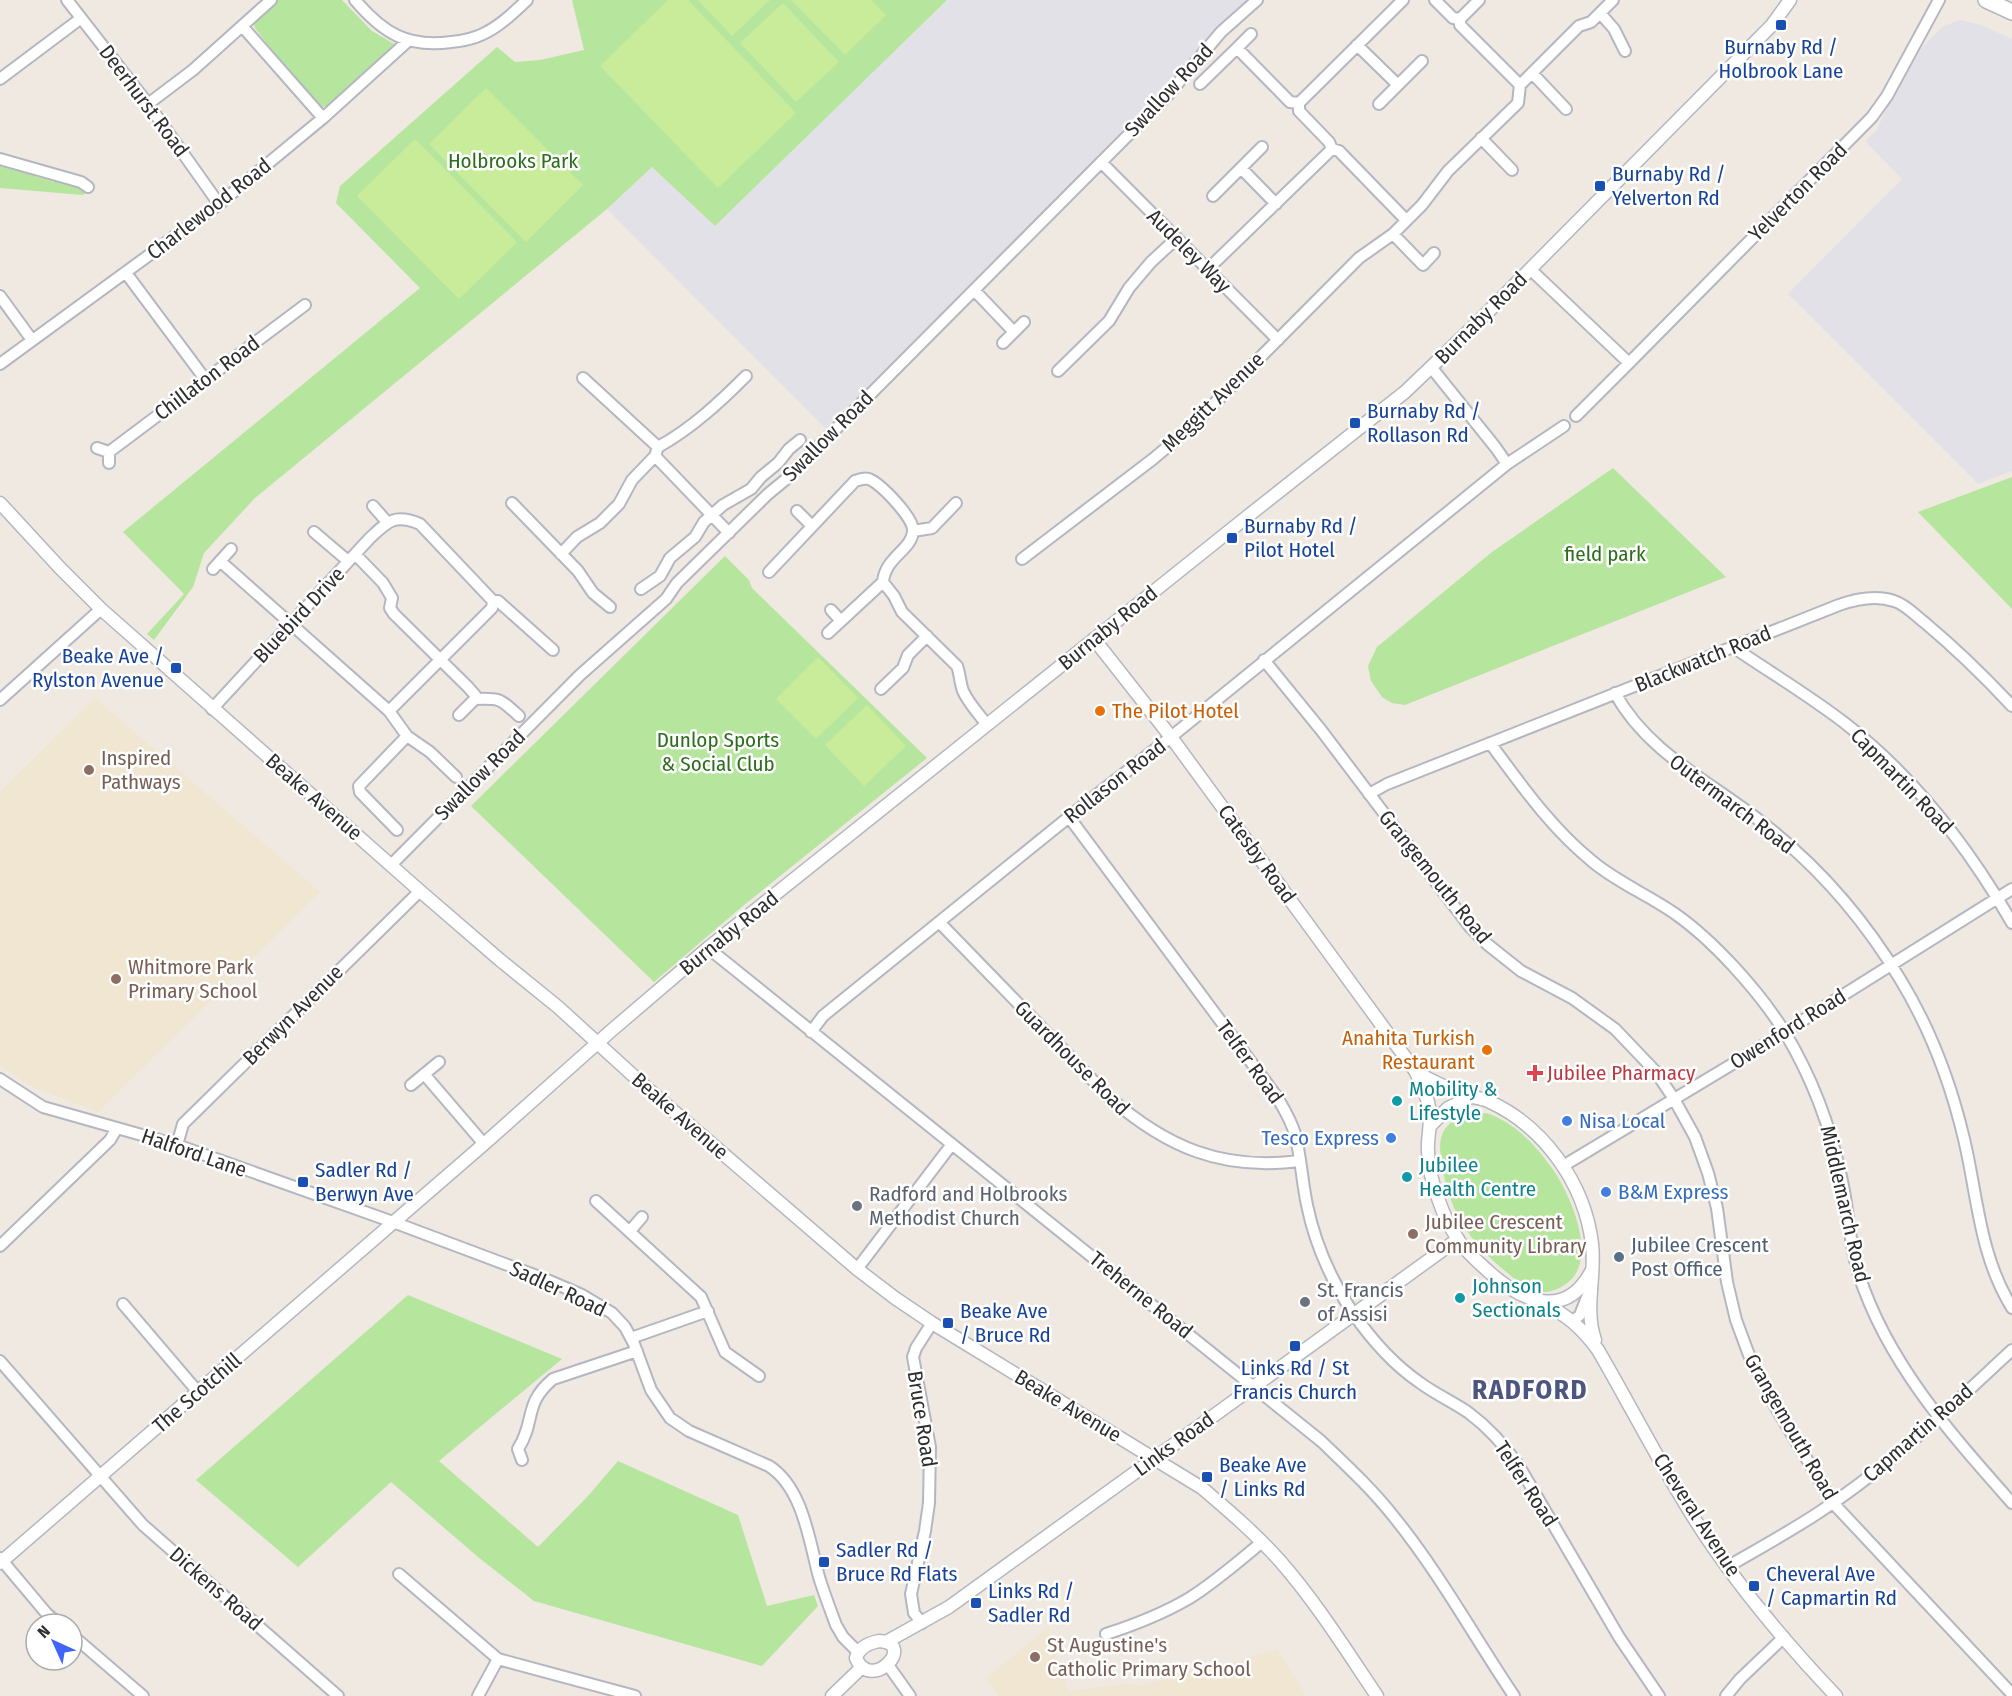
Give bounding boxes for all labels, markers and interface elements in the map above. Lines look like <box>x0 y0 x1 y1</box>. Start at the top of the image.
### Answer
marker: Burnaby Rd / Holbrook Lane <box>1774 18 1788 32</box>
place label: Burnaby Rd / Holbrook Lane <box>1719 34 1843 84</box>
street label: Swallow Road <box>1119 38 1219 142</box>
street label: Deerhurst Road <box>93 40 195 162</box>
street label: Yelverton Road <box>1743 137 1853 247</box>
park label: Holbrooks Park <box>448 148 578 174</box>
street label: Charlewood Road <box>142 152 276 266</box>
place label: Burnaby Rd / Yelverton Rd <box>1612 161 1726 211</box>
marker: Burnaby Rd / Yelverton Rd <box>1593 179 1607 193</box>
street label: Audeley Way <box>1142 204 1237 299</box>
street label: Burnaby Road <box>1429 266 1533 370</box>
street label: Chillaton Road <box>149 330 265 426</box>
street label: Meggitt Avenue <box>1156 347 1270 457</box>
street label: Swallow Road <box>777 385 879 487</box>
place label: Burnaby Rd / Rollason Rd <box>1367 398 1481 448</box>
marker: Burnaby Rd / Rollason Rd <box>1348 416 1362 430</box>
place label: Burnaby Rd / Pilot Hotel <box>1244 513 1358 563</box>
marker: Burnaby Rd / Pilot Hotel <box>1225 531 1239 545</box>
park label: field park <box>1564 541 1646 567</box>
street label: Bluebird Drive <box>248 561 350 669</box>
street label: Burnaby Road <box>1053 580 1163 676</box>
street label: Blackwatch Road <box>1631 620 1775 698</box>
place label: Beake Ave / Rylston Avenue <box>32 643 164 693</box>
marker: Beake Ave / Rylston Avenue <box>169 661 183 675</box>
place label: The Pilot Hotel <box>1112 698 1239 724</box>
marker: The Pilot Hotel <box>1093 704 1107 718</box>
street label: Capmartin Road <box>1845 723 1959 839</box>
street label: Swallow Road <box>429 724 531 826</box>
park label: Dunlop Sports & Social Club <box>657 727 779 777</box>
street label: Rollason Road <box>1059 733 1171 829</box>
place label: Inspired Pathways <box>101 745 181 795</box>
street label: Beake Avenue <box>260 748 368 846</box>
street label: Outermarch Road <box>1664 748 1800 860</box>
marker: Inspired Pathways <box>82 763 96 777</box>
street label: Catesby Road <box>1213 800 1301 908</box>
street label: Grangemouth Road <box>1373 805 1497 949</box>
street label: Burnaby Road <box>674 885 784 981</box>
place label: Whitmore Park Primary School <box>128 954 258 1004</box>
street label: Berwyn Avenue <box>237 959 349 1071</box>
marker: Whitmore Park Primary School <box>109 972 123 986</box>
street label: Owenford Road <box>1725 983 1851 1075</box>
street label: Guardhouse Road <box>1009 995 1135 1121</box>
street label: Telfer Road <box>1211 1015 1289 1109</box>
place label: Anahita Turkish Restaurant <box>1342 1025 1475 1075</box>
marker: Anahita Turkish Restaurant <box>1480 1043 1494 1057</box>
place label: Jubilee Pharmacy <box>1547 1060 1696 1086</box>
marker: Jubilee Pharmacy <box>1528 1066 1542 1080</box>
street label: Beake Avenue <box>626 1067 734 1165</box>
place label: Mobility & Lifestyle <box>1409 1076 1497 1126</box>
marker: Mobility & Lifestyle <box>1390 1094 1404 1108</box>
place label: Nisa Local <box>1579 1108 1666 1134</box>
marker: Nisa Local <box>1560 1114 1574 1128</box>
street label: Halford Lane <box>138 1123 250 1183</box>
street label: Middlemarch Road <box>1814 1123 1876 1285</box>
place label: Tesco Express <box>1261 1125 1379 1151</box>
marker: Tesco Express <box>1384 1131 1398 1145</box>
place label: Jubilee Health Centre <box>1419 1152 1536 1202</box>
place label: Sadler Rd / Berwyn Ave <box>315 1157 414 1207</box>
marker: Jubilee Health Centre <box>1400 1170 1414 1184</box>
marker: Sadler Rd / Berwyn Ave <box>296 1175 310 1189</box>
place label: B&M Express <box>1618 1179 1728 1205</box>
place label: Radford and Holbrooks Methodist Church <box>869 1181 1068 1231</box>
marker: B&M Express <box>1599 1185 1613 1199</box>
marker: Radford and Holbrooks Methodist Church <box>850 1199 864 1213</box>
place label: Jubilee Crescent Community Library <box>1425 1209 1587 1259</box>
marker: Jubilee Crescent Community Library <box>1406 1227 1420 1241</box>
place label: Jubilee Crescent Post Office <box>1631 1232 1769 1282</box>
street label: Treherne Road <box>1084 1246 1198 1344</box>
marker: Jubilee Crescent Post Office <box>1612 1250 1626 1264</box>
street label: Sadler Road <box>506 1255 610 1323</box>
place label: Johnson Sectionals <box>1472 1273 1561 1323</box>
place label: St. Francis of Assisi <box>1317 1277 1404 1327</box>
marker: Johnson Sectionals <box>1453 1291 1467 1305</box>
marker: St. Francis of Assisi <box>1298 1295 1312 1309</box>
place label: Beake Ave / Bruce Rd <box>960 1298 1051 1348</box>
marker: Beake Ave / Bruce Rd <box>941 1316 955 1330</box>
marker: Links Rd / St Francis Church <box>1288 1339 1302 1353</box>
street label: The Scotchill <box>147 1347 247 1439</box>
street label: Grangemouth Road <box>1739 1349 1843 1505</box>
place label: Links Rd / St Francis Church <box>1233 1355 1357 1405</box>
street label: Beake Avenue <box>1010 1364 1126 1448</box>
street label: Bruce Road <box>902 1369 942 1469</box>
district label: RADFORD <box>1472 1374 1588 1406</box>
street label: Capmartin Road <box>1858 1378 1978 1488</box>
street label: Links Road <box>1129 1406 1219 1482</box>
street label: Telfer Road <box>1489 1436 1563 1532</box>
street label: Cheveral Avenue <box>1647 1448 1747 1582</box>
place label: Beake Ave / Links Rd <box>1219 1452 1307 1502</box>
marker: Beake Ave / Links Rd <box>1200 1470 1214 1484</box>
place label: Sadler Rd / Bruce Rd Flats <box>836 1537 958 1587</box>
street label: Dickens Road <box>164 1541 268 1637</box>
marker: Sadler Rd / Bruce Rd Flats <box>817 1555 831 1569</box>
place label: Cheveral Ave / Capmartin Rd <box>1766 1561 1897 1611</box>
place label: Links Rd / Sadler Rd <box>988 1578 1074 1628</box>
marker: Cheveral Ave / Capmartin Rd <box>1747 1579 1761 1593</box>
marker: Links Rd / Sadler Rd <box>969 1596 983 1610</box>
north arrow <box>24 1612 84 1672</box>
text: N <box>34 1622 54 1642</box>
place label: St Augustine's Catholic Primary School <box>1047 1632 1251 1682</box>
marker: St Augustine's Catholic Primary School <box>1028 1650 1042 1664</box>

